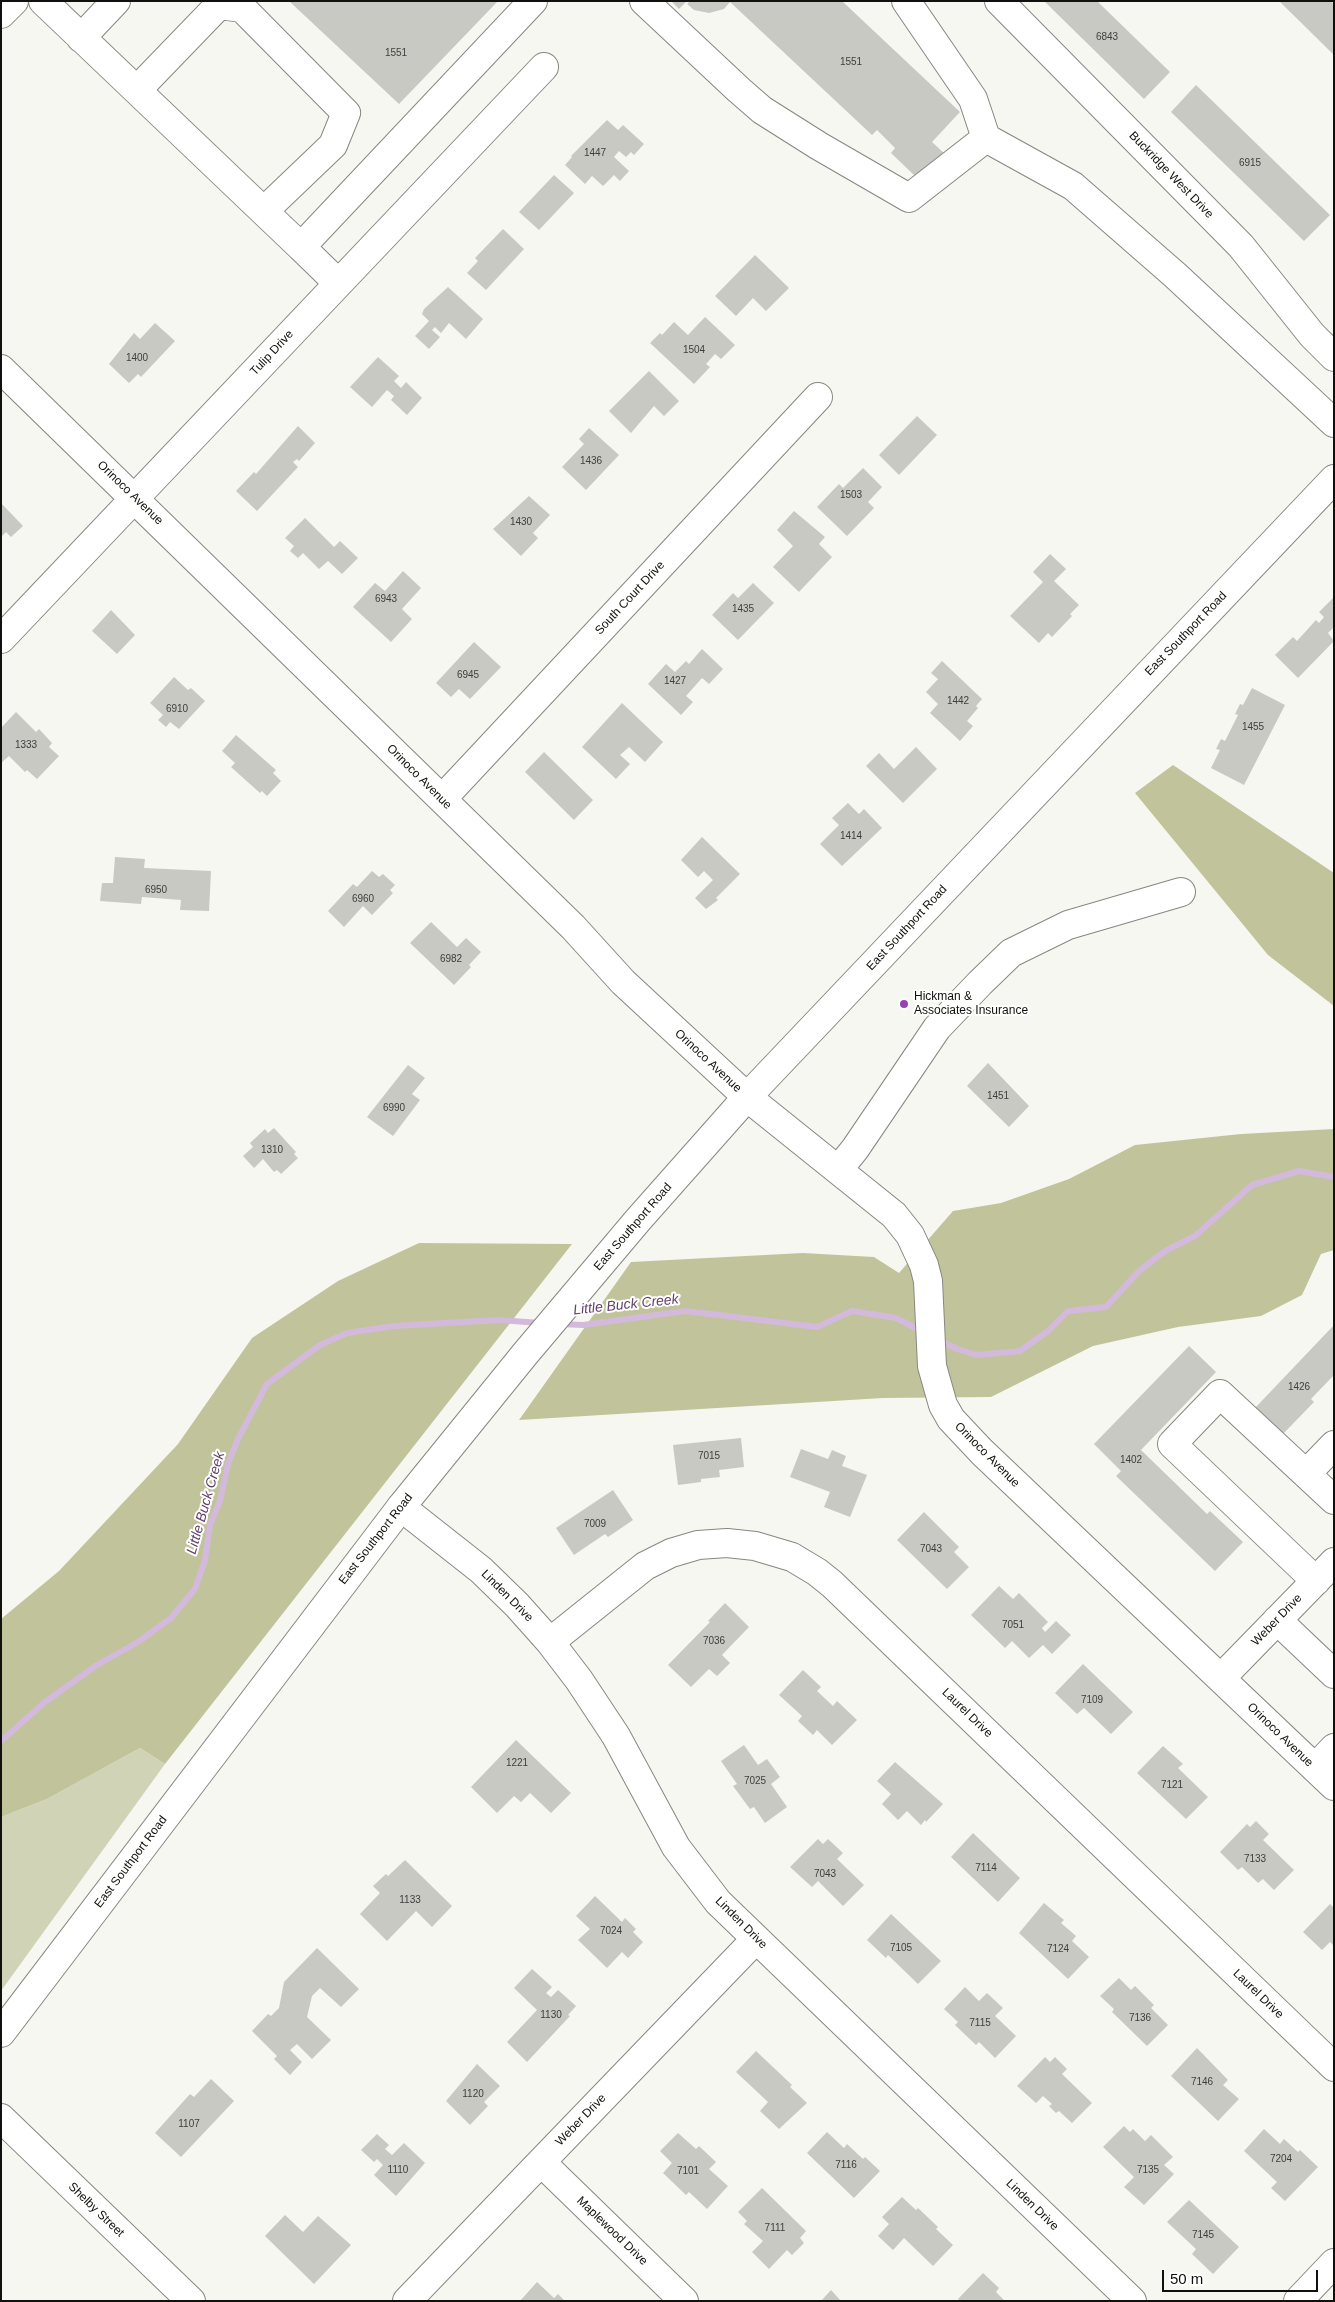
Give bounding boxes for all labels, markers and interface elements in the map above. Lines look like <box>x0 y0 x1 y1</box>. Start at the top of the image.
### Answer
house number: 6843 <box>1096 31 1118 43</box>
house number: 1551 <box>385 47 407 59</box>
house number: 1551 <box>840 56 862 68</box>
street label: Buckridge West Drive <box>1126 129 1216 221</box>
house number: 1447 <box>584 147 606 159</box>
house number: 6915 <box>1239 157 1261 169</box>
street label: Tulip Drive <box>247 327 297 379</box>
house number: 1504 <box>683 344 705 356</box>
house number: 1400 <box>126 352 148 364</box>
house number: 1436 <box>580 455 602 467</box>
street label: Orinoco Avenue <box>94 458 166 528</box>
house number: 1503 <box>840 489 862 501</box>
house number: 1430 <box>510 516 532 528</box>
street label: South Court Drive <box>592 558 668 638</box>
street label: East Southport Road <box>1142 589 1230 679</box>
house number: 6943 <box>375 593 397 605</box>
house number: 1435 <box>732 603 754 615</box>
house number: 6945 <box>457 669 479 681</box>
house number: 1427 <box>664 675 686 687</box>
house number: 1442 <box>947 695 969 707</box>
house number: 6910 <box>166 703 188 715</box>
house number: 1455 <box>1242 721 1264 733</box>
house number: 1333 <box>15 739 37 751</box>
street label: Orinoco Avenue <box>384 742 454 812</box>
house number: 1414 <box>840 830 862 842</box>
street label: East Southport Road <box>864 882 950 974</box>
house number: 6950 <box>145 884 167 896</box>
house number: 6960 <box>352 893 374 905</box>
house number: 6982 <box>440 953 462 965</box>
place label: Hickman & Associates Insurance <box>914 990 1028 1018</box>
marker: Hickman & Associates Insurance <box>898 998 910 1010</box>
street label: Orinoco Avenue <box>672 1026 744 1096</box>
house number: 1451 <box>987 1090 1009 1102</box>
house number: 6990 <box>383 1102 405 1114</box>
house number: 1310 <box>261 1144 283 1156</box>
street label: East Southport Road <box>591 1180 675 1274</box>
water label: Little Buck Creek <box>573 1291 679 1319</box>
house number: 1426 <box>1288 1381 1310 1393</box>
street label: Orinoco Avenue <box>952 1420 1022 1490</box>
water label: Little Buck Creek <box>183 1450 229 1556</box>
house number: 7015 <box>698 1450 720 1462</box>
house number: 1402 <box>1120 1454 1142 1466</box>
street label: East Southport Road <box>336 1491 416 1587</box>
house number: 7009 <box>584 1518 606 1530</box>
house number: 7043 <box>920 1543 942 1555</box>
street label: Linden Drive <box>478 1567 536 1625</box>
street label: Weber Drive <box>1249 1591 1305 1649</box>
house number: 7051 <box>1002 1619 1024 1631</box>
house number: 7036 <box>703 1635 725 1647</box>
street label: Laurel Drive <box>939 1685 995 1741</box>
house number: 7109 <box>1081 1694 1103 1706</box>
street label: Orinoco Avenue <box>1244 1700 1316 1770</box>
house number: 1221 <box>506 1757 528 1769</box>
house number: 7025 <box>744 1775 766 1787</box>
house number: 7121 <box>1161 1779 1183 1791</box>
street label: East Southport Road <box>92 1813 170 1911</box>
house number: 7133 <box>1244 1853 1266 1865</box>
house number: 7114 <box>975 1862 997 1874</box>
house number: 7043 <box>814 1868 836 1880</box>
house number: 1133 <box>399 1894 421 1906</box>
street label: Linden Drive <box>712 1894 770 1952</box>
house number: 7024 <box>600 1925 622 1937</box>
house number: 7105 <box>890 1942 912 1954</box>
house number: 7124 <box>1047 1943 1069 1955</box>
street label: Laurel Drive <box>1230 1966 1286 2022</box>
house number: 1130 <box>540 2009 562 2021</box>
house number: 7136 <box>1129 2012 1151 2024</box>
house number: 7115 <box>969 2017 991 2029</box>
house number: 7146 <box>1191 2076 1213 2088</box>
house number: 1120 <box>462 2088 484 2100</box>
street label: Weber Drive <box>553 2091 609 2149</box>
house number: 1107 <box>178 2118 200 2130</box>
house number: 7204 <box>1270 2153 1292 2165</box>
house number: 7116 <box>835 2159 857 2171</box>
house number: 1110 <box>388 2164 408 2176</box>
house number: 7135 <box>1137 2164 1159 2176</box>
house number: 7101 <box>677 2165 699 2177</box>
street label: Linden Drive <box>1003 2176 1061 2234</box>
street label: Shelby Street <box>65 2180 127 2240</box>
street label: Maplewood Drive <box>574 2194 650 2268</box>
house number: 7111 <box>765 2222 785 2234</box>
house number: 7145 <box>1192 2229 1214 2241</box>
scale bar <box>1165 2260 1321 2292</box>
text: 50 m <box>1170 2270 1203 2287</box>

